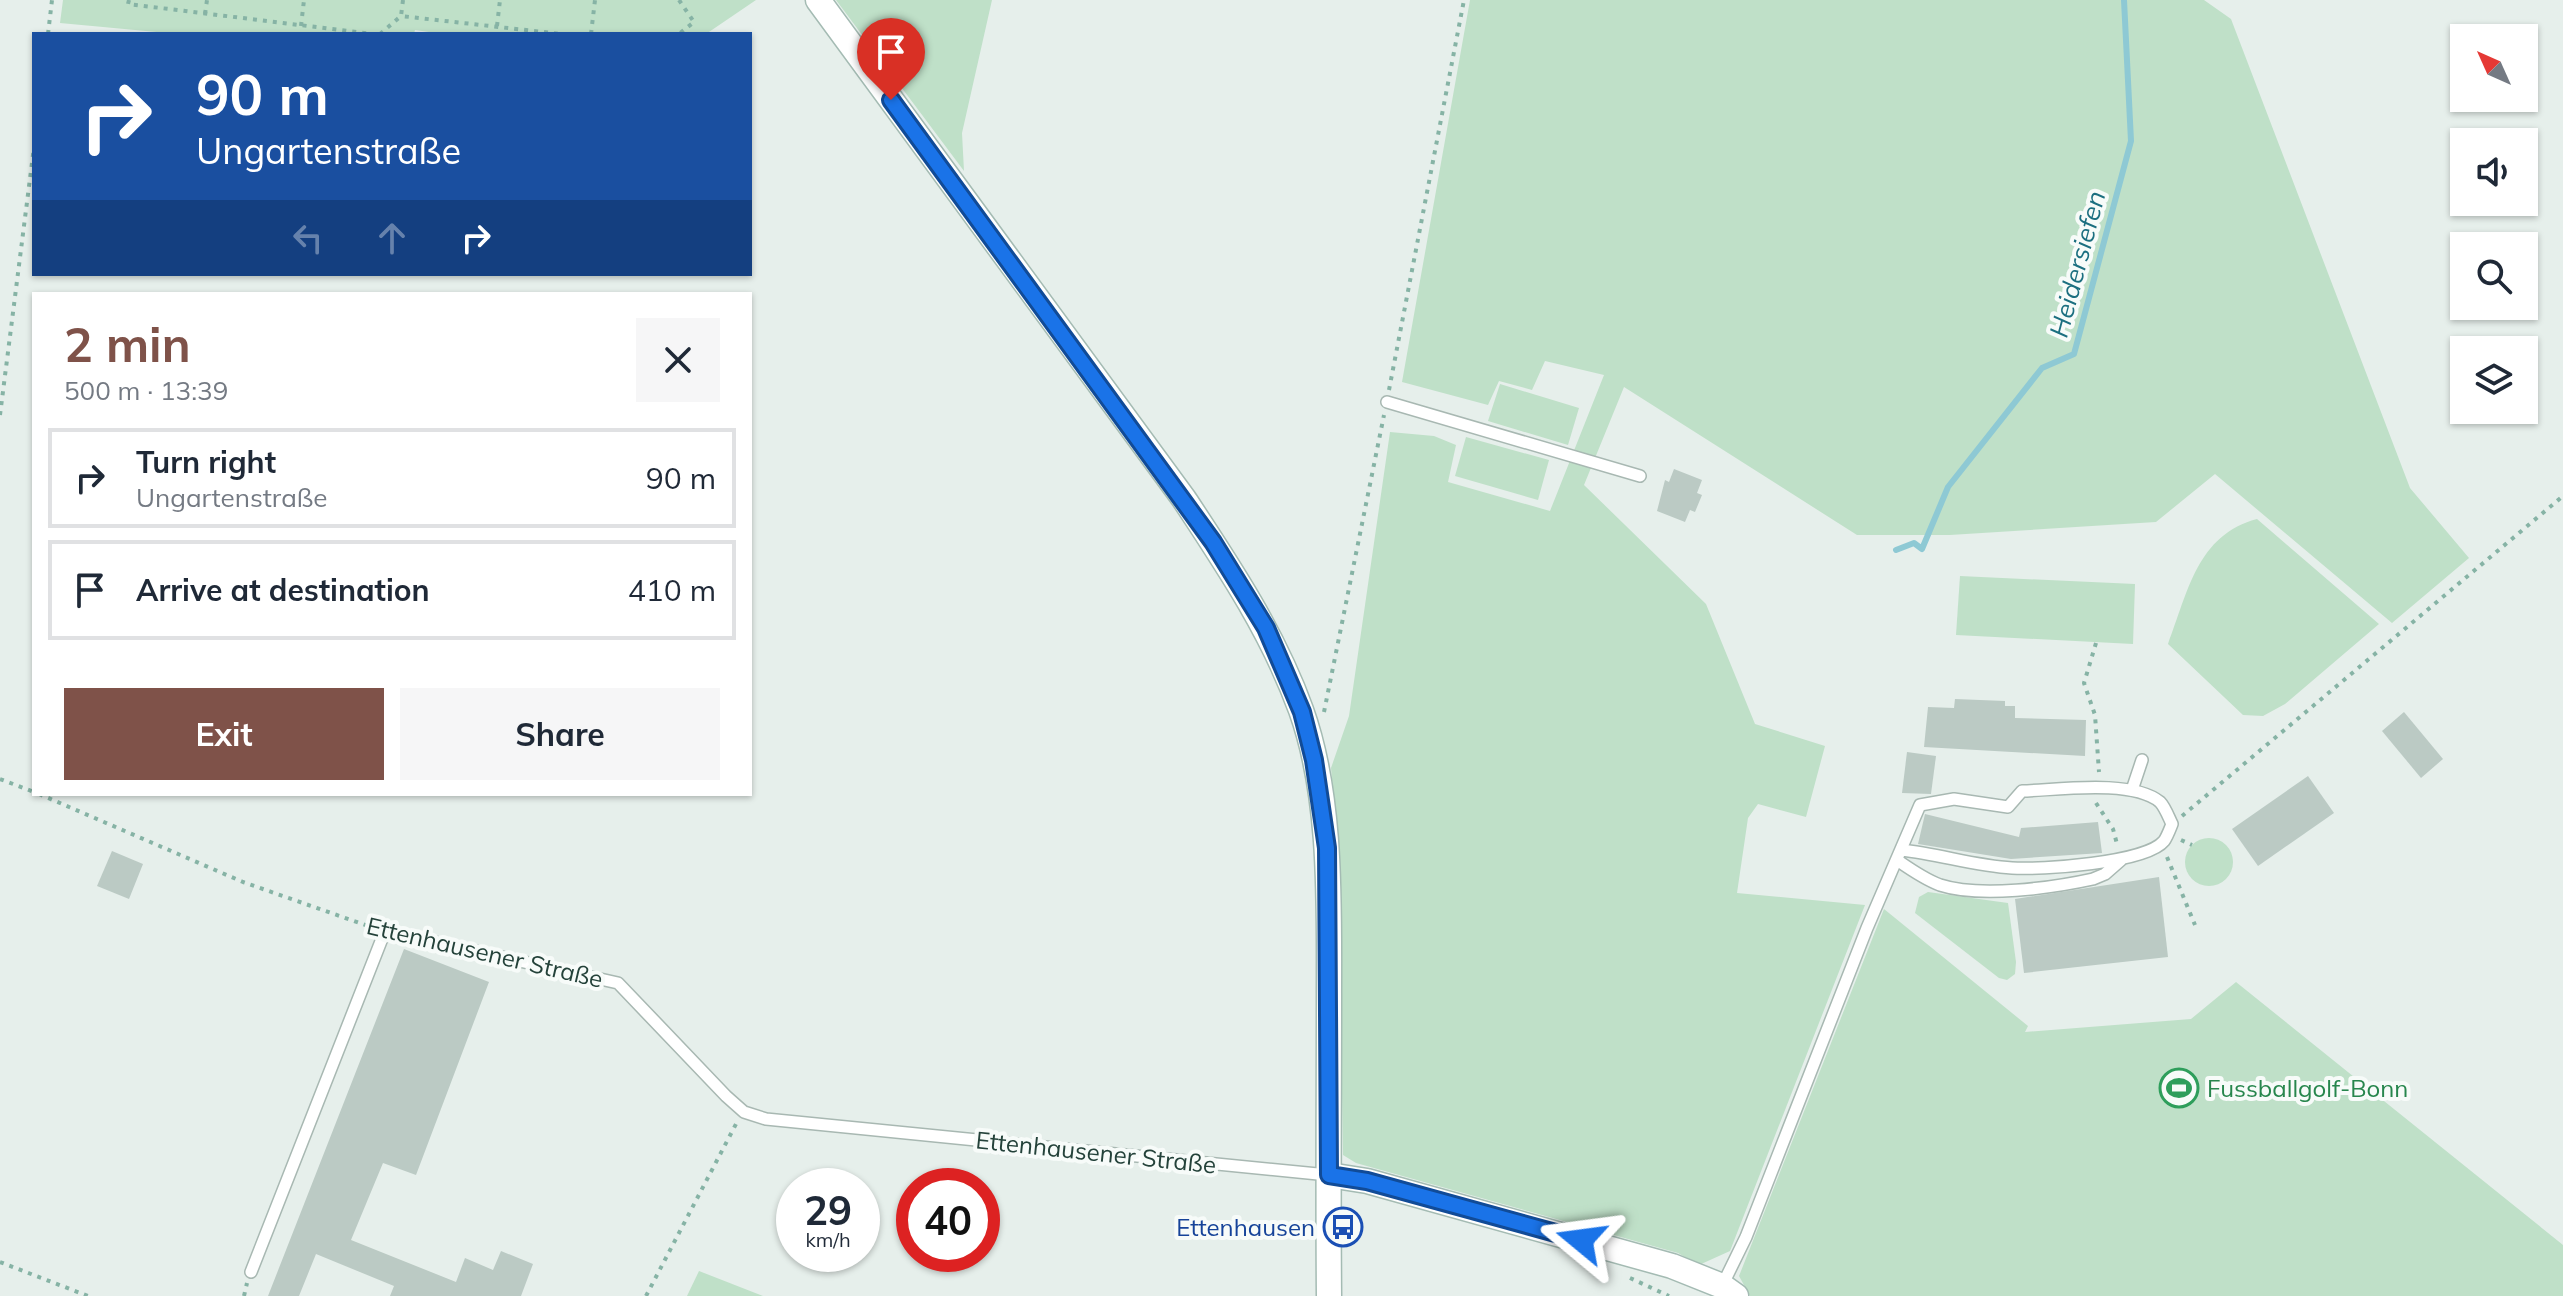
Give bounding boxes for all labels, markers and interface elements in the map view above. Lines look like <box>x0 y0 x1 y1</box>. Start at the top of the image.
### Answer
pin <box>857 18 925 100</box>
north arrow <box>2450 24 2538 112</box>
map controls <box>2450 24 2538 424</box>
icon: arrive <box>869 30 913 74</box>
text: 90 m <box>196 59 329 129</box>
icon: right <box>64 64 168 168</box>
text: Ungartenstraße <box>196 128 461 173</box>
button: sound <box>2450 128 2538 216</box>
water label: Heidersiefen <box>2042 187 2112 341</box>
icon: left <box>286 216 330 260</box>
icon: ahead <box>370 216 414 260</box>
icon: right <box>454 216 498 260</box>
button: search <box>2450 232 2538 320</box>
text: 2 min <box>64 314 191 374</box>
button: close <box>636 318 720 402</box>
button: layers <box>2450 336 2538 424</box>
text: 500 m · 13:39 <box>64 374 228 407</box>
text: Turn right <box>136 443 276 481</box>
icon: right <box>68 456 112 500</box>
text: 90 m <box>646 459 716 497</box>
text: Ungartenstraße <box>136 481 327 514</box>
icon: arrive <box>68 568 112 612</box>
text: Arrive at destination <box>136 571 430 609</box>
text: 410 m <box>628 571 716 609</box>
button: Exit <box>64 688 384 780</box>
button: Share <box>400 688 720 780</box>
street label: Ettenhausener Straße <box>364 910 606 994</box>
sports icon: Fussballgolf-Bonn <box>2158 1067 2200 1109</box>
place label: Fussballgolf-Bonn <box>2207 1073 2408 1103</box>
street label: Ettenhausener Straße <box>974 1124 1218 1180</box>
speed limit sign: 40 <box>896 1168 1000 1272</box>
text: 29 <box>804 1185 852 1235</box>
position arrow <box>1539 1198 1623 1282</box>
bus stop icon: Ettenhausen <box>1322 1206 1364 1248</box>
place label: Ettenhausen <box>1176 1212 1315 1242</box>
text: km/h <box>805 1227 851 1252</box>

